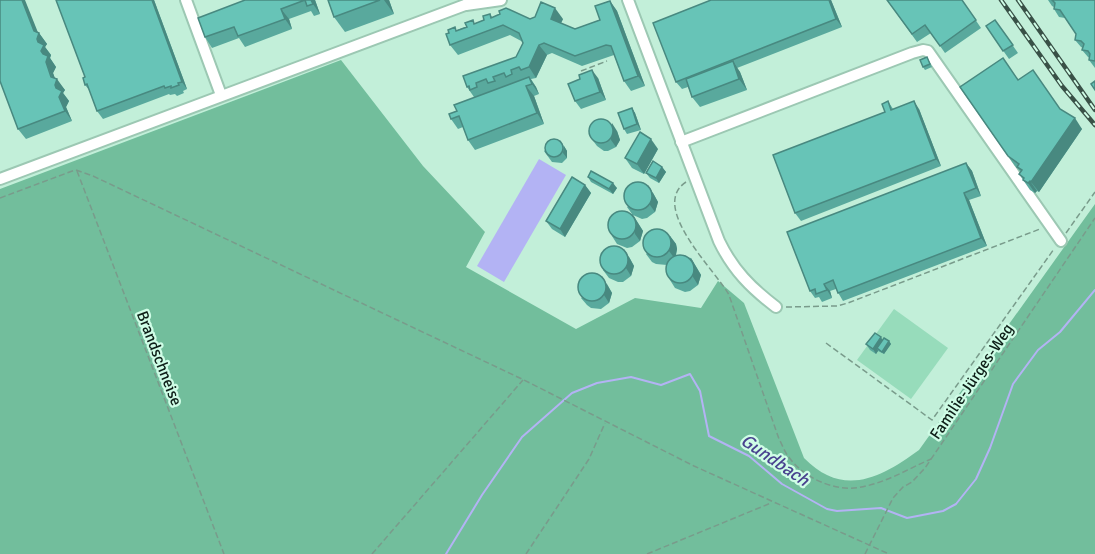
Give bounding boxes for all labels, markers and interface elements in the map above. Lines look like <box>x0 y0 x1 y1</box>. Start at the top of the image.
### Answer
street label: Brandschneise <box>132 308 186 409</box>
street label: Familie-Jürges-Weg <box>926 320 1018 443</box>
water label: Gundbach <box>737 429 814 491</box>

